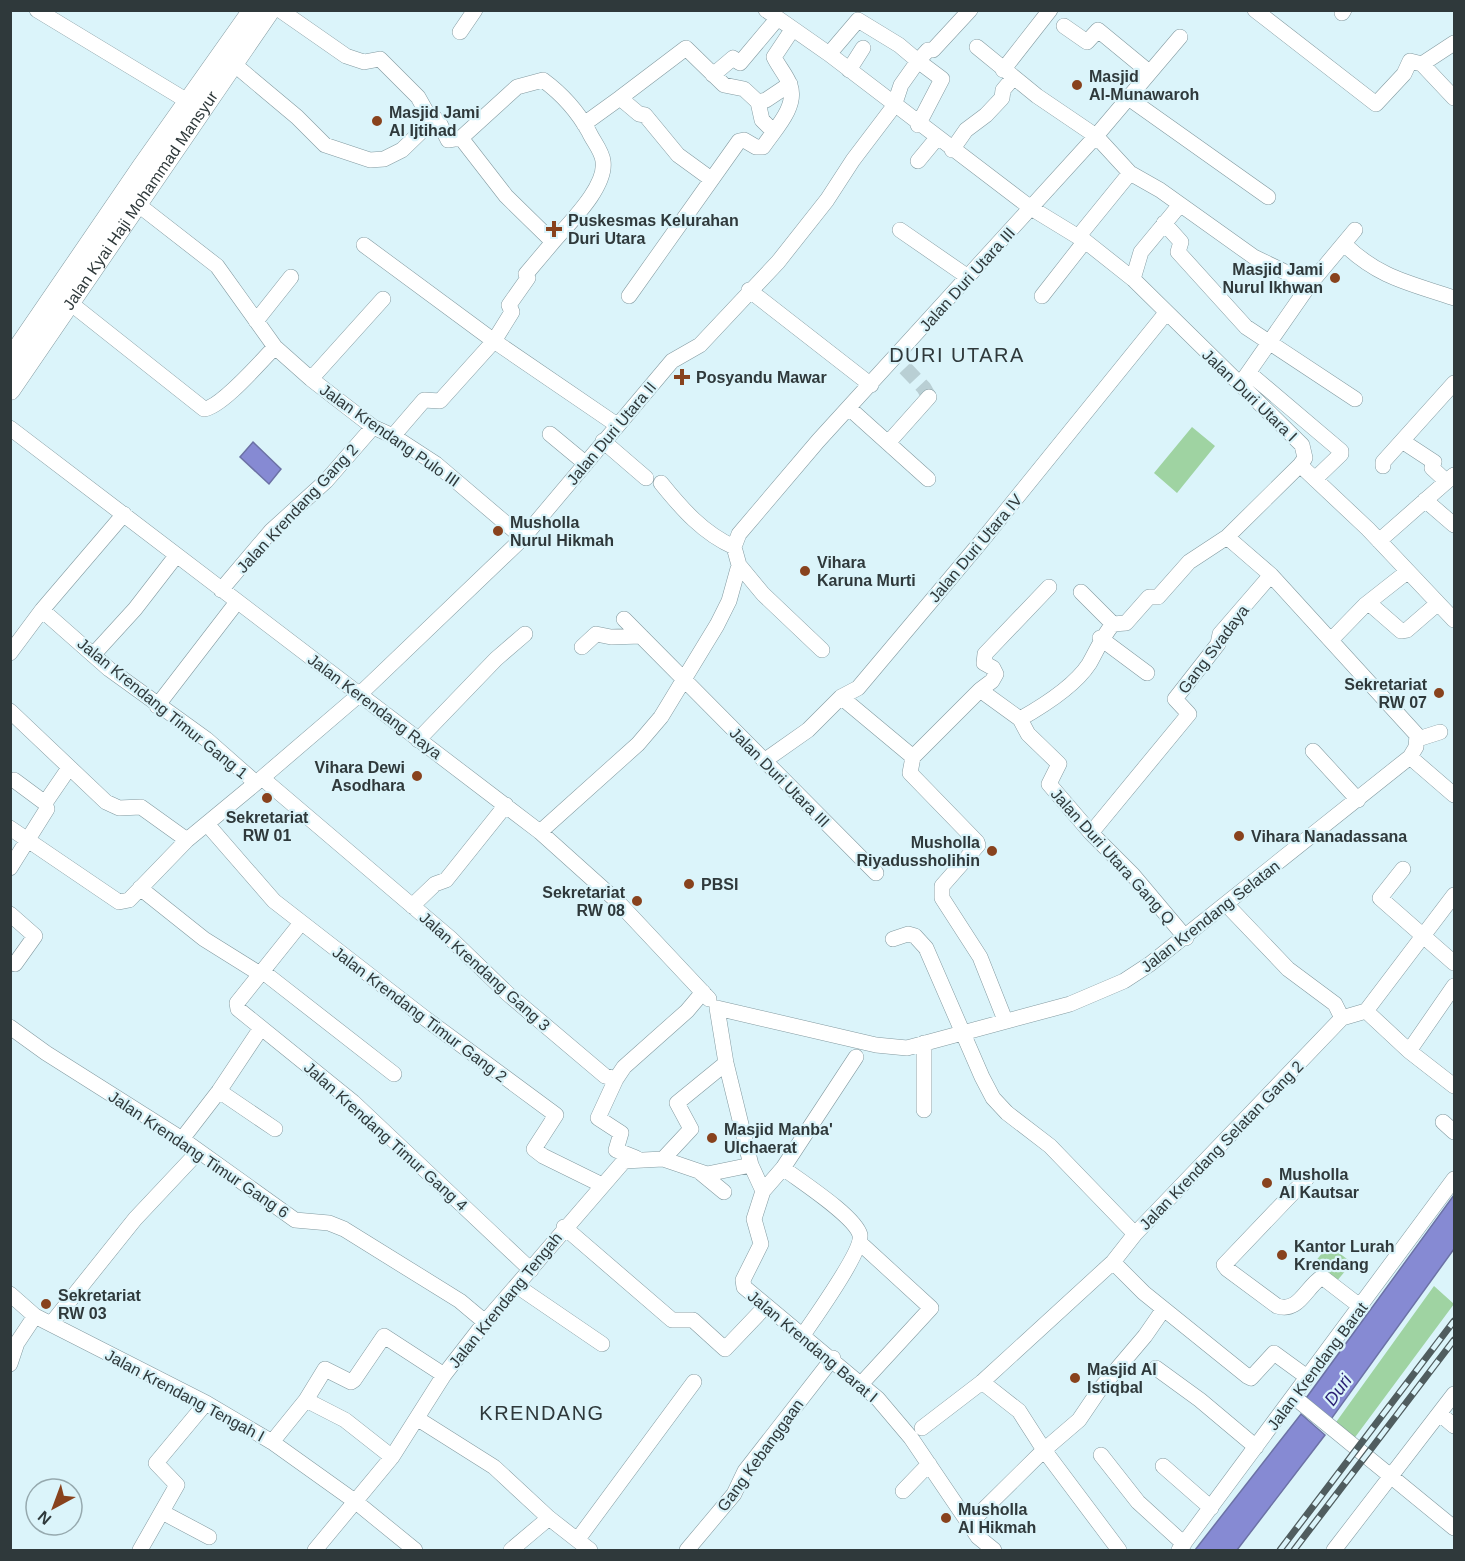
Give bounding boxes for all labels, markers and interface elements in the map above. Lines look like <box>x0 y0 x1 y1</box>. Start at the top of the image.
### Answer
place label: Masjid Al-Munawaroh <box>1089 68 1199 103</box>
marker: Masjid Al-Munawaroh <box>1070 78 1084 92</box>
street label: Jalan Kyai Haji Mohammad Mansyur <box>60 88 221 313</box>
place label: Masjid Jami Al Ijtihad <box>389 104 480 139</box>
marker: Masjid Jami Al Ijtihad <box>370 114 384 128</box>
place label: Puskesmas Kelurahan Duri Utara <box>568 212 739 247</box>
marker: Puskesmas Kelurahan Duri Utara <box>545 220 563 238</box>
street label: Jalan Duri Utara III <box>916 224 1018 335</box>
place label: Masjid Jami Nurul Ikhwan <box>1223 261 1323 296</box>
marker: Masjid Jami Nurul Ikhwan <box>1328 271 1342 285</box>
district label: DURI UTARA <box>889 344 1025 366</box>
street label: Jalan Duri Utara I <box>1199 346 1300 445</box>
marker: Posyandu Mawar <box>673 368 691 386</box>
place label: Posyandu Mawar <box>696 369 827 386</box>
street label: Jalan Duri Utara II <box>563 378 659 488</box>
street label: Jalan Krendang Pulo III <box>317 381 463 490</box>
street label: Jalan Krendang Gang 2 <box>234 441 361 576</box>
street label: Jalan Duri Utara IV <box>925 491 1026 606</box>
place label: Musholla Nurul Hikmah <box>510 514 614 549</box>
marker: Musholla Nurul Hikmah <box>491 524 505 538</box>
place label: Vihara Karuna Murti <box>817 554 916 589</box>
marker: Vihara Karuna Murti <box>798 564 812 578</box>
street label: Gang Svadaya <box>1175 602 1252 697</box>
street label: Jalan Krendang Timur Gang 1 <box>74 635 251 782</box>
street label: Jalan Kerendang Raya <box>305 651 445 762</box>
place label: Sekretariat RW 07 <box>1344 676 1428 711</box>
marker: Sekretariat RW 07 <box>1432 686 1446 700</box>
street label: Jalan Duri Utara III <box>726 724 833 831</box>
place label: Vihara Dewi Asodhara <box>315 759 405 794</box>
marker: Vihara Dewi Asodhara <box>410 769 424 783</box>
street label: Jalan Duri Utara Gang Q <box>1047 785 1178 927</box>
marker: Sekretariat RW 01 <box>260 791 274 805</box>
place label: Sekretariat RW 01 <box>226 809 309 844</box>
place label: Vihara Nanadassana <box>1251 828 1407 845</box>
marker: Vihara Nanadassana <box>1232 829 1246 843</box>
place label: Musholla Riyadussholihin <box>856 834 980 869</box>
marker: Musholla Riyadussholihin <box>985 844 999 858</box>
street label: Jalan Krendang Selatan <box>1138 857 1283 976</box>
place label: PBSI <box>701 876 738 893</box>
marker: PBSI <box>682 877 696 891</box>
place label: Sekretariat RW 08 <box>542 884 626 919</box>
marker: Sekretariat RW 08 <box>630 894 644 908</box>
street label: Jalan Krendang Gang 3 <box>416 909 553 1034</box>
street label: Jalan Krendang Timur Gang 2 <box>329 943 510 1085</box>
street label: Jalan Krendang Selatan Gang 2 <box>1136 1057 1307 1233</box>
street label: Jalan Krendang Timur Gang 4 <box>301 1059 471 1214</box>
street label: Jalan Krendang Timur Gang 6 <box>105 1088 292 1221</box>
place label: Masjid Manba' Ulchaerat <box>724 1121 833 1156</box>
marker: Masjid Manba' Ulchaerat <box>705 1131 719 1145</box>
place label: Musholla Al Kautsar <box>1279 1166 1359 1201</box>
marker: Musholla Al Kautsar <box>1260 1176 1274 1190</box>
street label: Jalan Krendang Tengah <box>446 1229 565 1371</box>
place label: Kantor Lurah Krendang <box>1294 1238 1394 1273</box>
marker: Kantor Lurah Krendang <box>1275 1248 1289 1262</box>
place label: Sekretariat RW 03 <box>58 1287 141 1322</box>
street label: Jalan Krendang Barat I <box>745 1287 881 1405</box>
marker: Sekretariat RW 03 <box>39 1297 53 1311</box>
street label: Jalan Krendang Barat <box>1264 1299 1371 1433</box>
street label: Jalan Krendang Tengah I <box>102 1346 267 1445</box>
place label: Masjid Al Istiqbal <box>1087 1361 1157 1396</box>
water label: Duri <box>1320 1370 1356 1409</box>
marker: Masjid Al Istiqbal <box>1068 1371 1082 1385</box>
street label: Gang Kebanggaan <box>714 1396 807 1515</box>
district label: KRENDANG <box>479 1402 605 1424</box>
north arrow <box>24 1477 84 1537</box>
place label: Musholla Al Hikmah <box>958 1501 1036 1536</box>
text: N <box>35 1508 54 1528</box>
marker: Musholla Al Hikmah <box>939 1511 953 1525</box>

